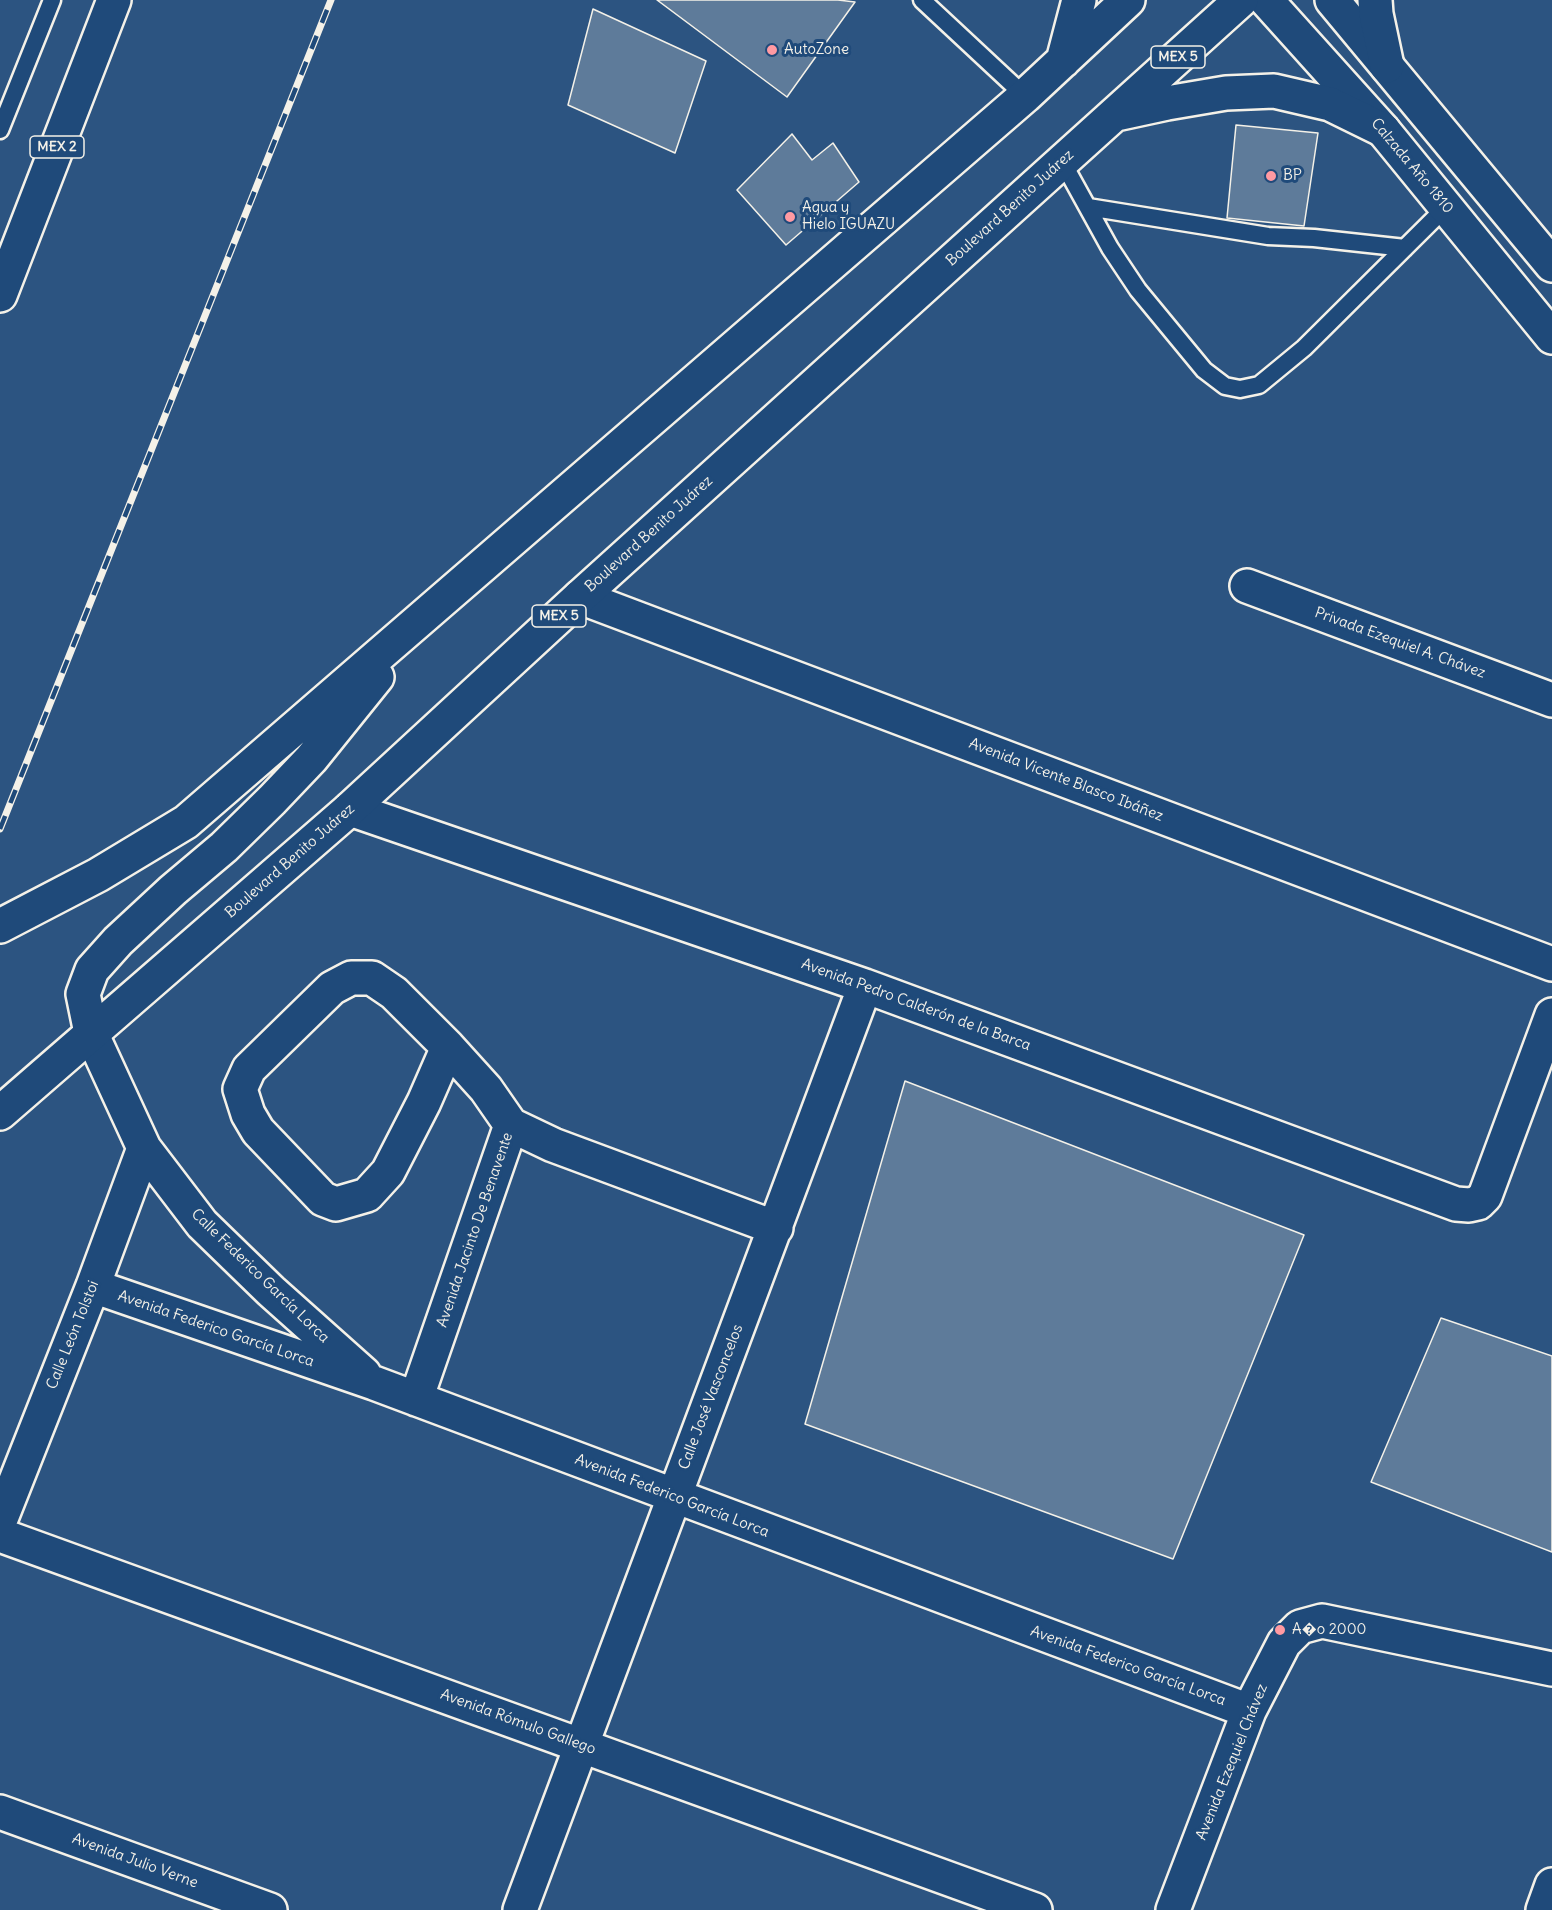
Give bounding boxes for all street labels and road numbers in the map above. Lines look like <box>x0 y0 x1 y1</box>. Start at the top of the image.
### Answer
road number: MEX 5 <box>1151 46 1205 68</box>
street label: Calzada Año 1810 <box>1367 115 1457 217</box>
road number: MEX 2 <box>30 136 84 158</box>
street label: Boulevard Benito Juárez <box>943 146 1077 270</box>
street label: Boulevard Benito Juárez <box>582 472 716 596</box>
street label: Privada Ezequiel A. Chávez <box>1312 604 1488 682</box>
road number: MEX 5 <box>532 605 586 627</box>
street label: Avenida Vicente Blasco Ibáñez <box>966 735 1166 825</box>
street label: Boulevard Benito Juárez <box>222 800 358 922</box>
street label: Avenida Pedro Calderón de la Barca <box>799 955 1033 1055</box>
street label: Avenida Jacinto De Benavente <box>433 1130 517 1330</box>
street label: Calle Federico García Lorca <box>187 1205 333 1347</box>
street label: Calle León Tolstoi <box>43 1278 103 1392</box>
street label: Avenida Federico García Lorca <box>115 1287 317 1371</box>
street label: Calle José Vasconcelos <box>675 1322 747 1472</box>
street label: Avenida Federico García Lorca <box>572 1451 772 1541</box>
street label: Avenida Federico García Lorca <box>1028 1622 1228 1710</box>
street label: Avenida Ezequiel Chávez <box>1192 1681 1272 1843</box>
street label: Avenida Rómulo Gallego <box>438 1686 598 1758</box>
street label: Avenida Julio Verne <box>70 1830 200 1892</box>

